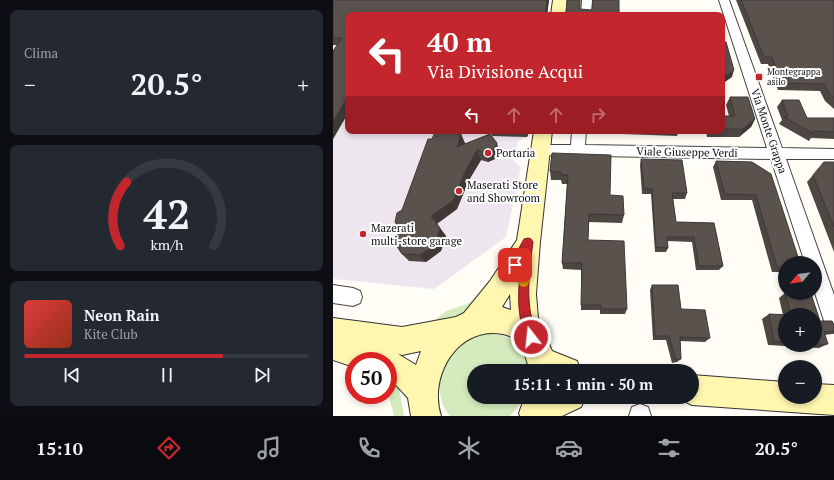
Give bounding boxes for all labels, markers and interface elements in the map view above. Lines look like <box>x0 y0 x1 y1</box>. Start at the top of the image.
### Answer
text: 40 m <box>427 23 492 60</box>
icon: left <box>361 28 413 80</box>
text: Clima <box>24 44 58 62</box>
text: Via Divisione Acqui <box>427 59 583 83</box>
text: 20.5° <box>130 64 203 104</box>
place label: Montegrappa asilo <box>767 66 821 88</box>
text: − <box>24 70 36 99</box>
text: + <box>297 70 309 99</box>
marker: Montegrappa asilo <box>754 72 764 82</box>
street label: Via Monte Grappa <box>748 87 790 176</box>
icon: left <box>461 104 483 126</box>
icon: ahead <box>503 104 525 126</box>
icon: ahead <box>545 104 567 126</box>
icon: right <box>587 104 609 126</box>
street label: Viale Giuseppe Verdi <box>636 144 738 160</box>
place label: Portaria <box>496 146 536 160</box>
marker: Portaria <box>483 148 493 158</box>
place label: Maserati Store and Showroom <box>467 178 541 205</box>
text: 42 <box>143 186 190 241</box>
marker: Maserati Store and Showroom <box>454 186 464 196</box>
place label: Mazerati multi-store garage <box>371 221 462 248</box>
marker: Mazerati multi-store garage <box>358 229 368 239</box>
text: km/h <box>150 235 184 254</box>
pin <box>498 248 532 282</box>
icon: arrive <box>504 254 526 276</box>
north arrow <box>778 256 822 300</box>
map controls <box>778 256 822 404</box>
text: Neon Rain <box>84 305 160 325</box>
button: + <box>778 308 822 352</box>
position arrow <box>510 316 552 358</box>
text: Kite Club <box>84 325 138 343</box>
speed limit sign: 50 <box>345 352 397 404</box>
button: − <box>778 360 822 404</box>
icon: previous <box>61 364 83 386</box>
icon: pause <box>156 364 178 386</box>
icon: next <box>251 364 273 386</box>
text: 15:11 · 1 min · 50 m <box>513 374 653 394</box>
icon: directions <box>155 434 183 462</box>
icon: music <box>255 434 283 462</box>
icon: phone <box>355 434 383 462</box>
icon: climate <box>455 434 483 462</box>
icon: car <box>555 434 583 462</box>
icon: filters <box>655 434 683 462</box>
text: 15:10 <box>36 436 83 460</box>
text: 20.5° <box>755 436 798 460</box>

